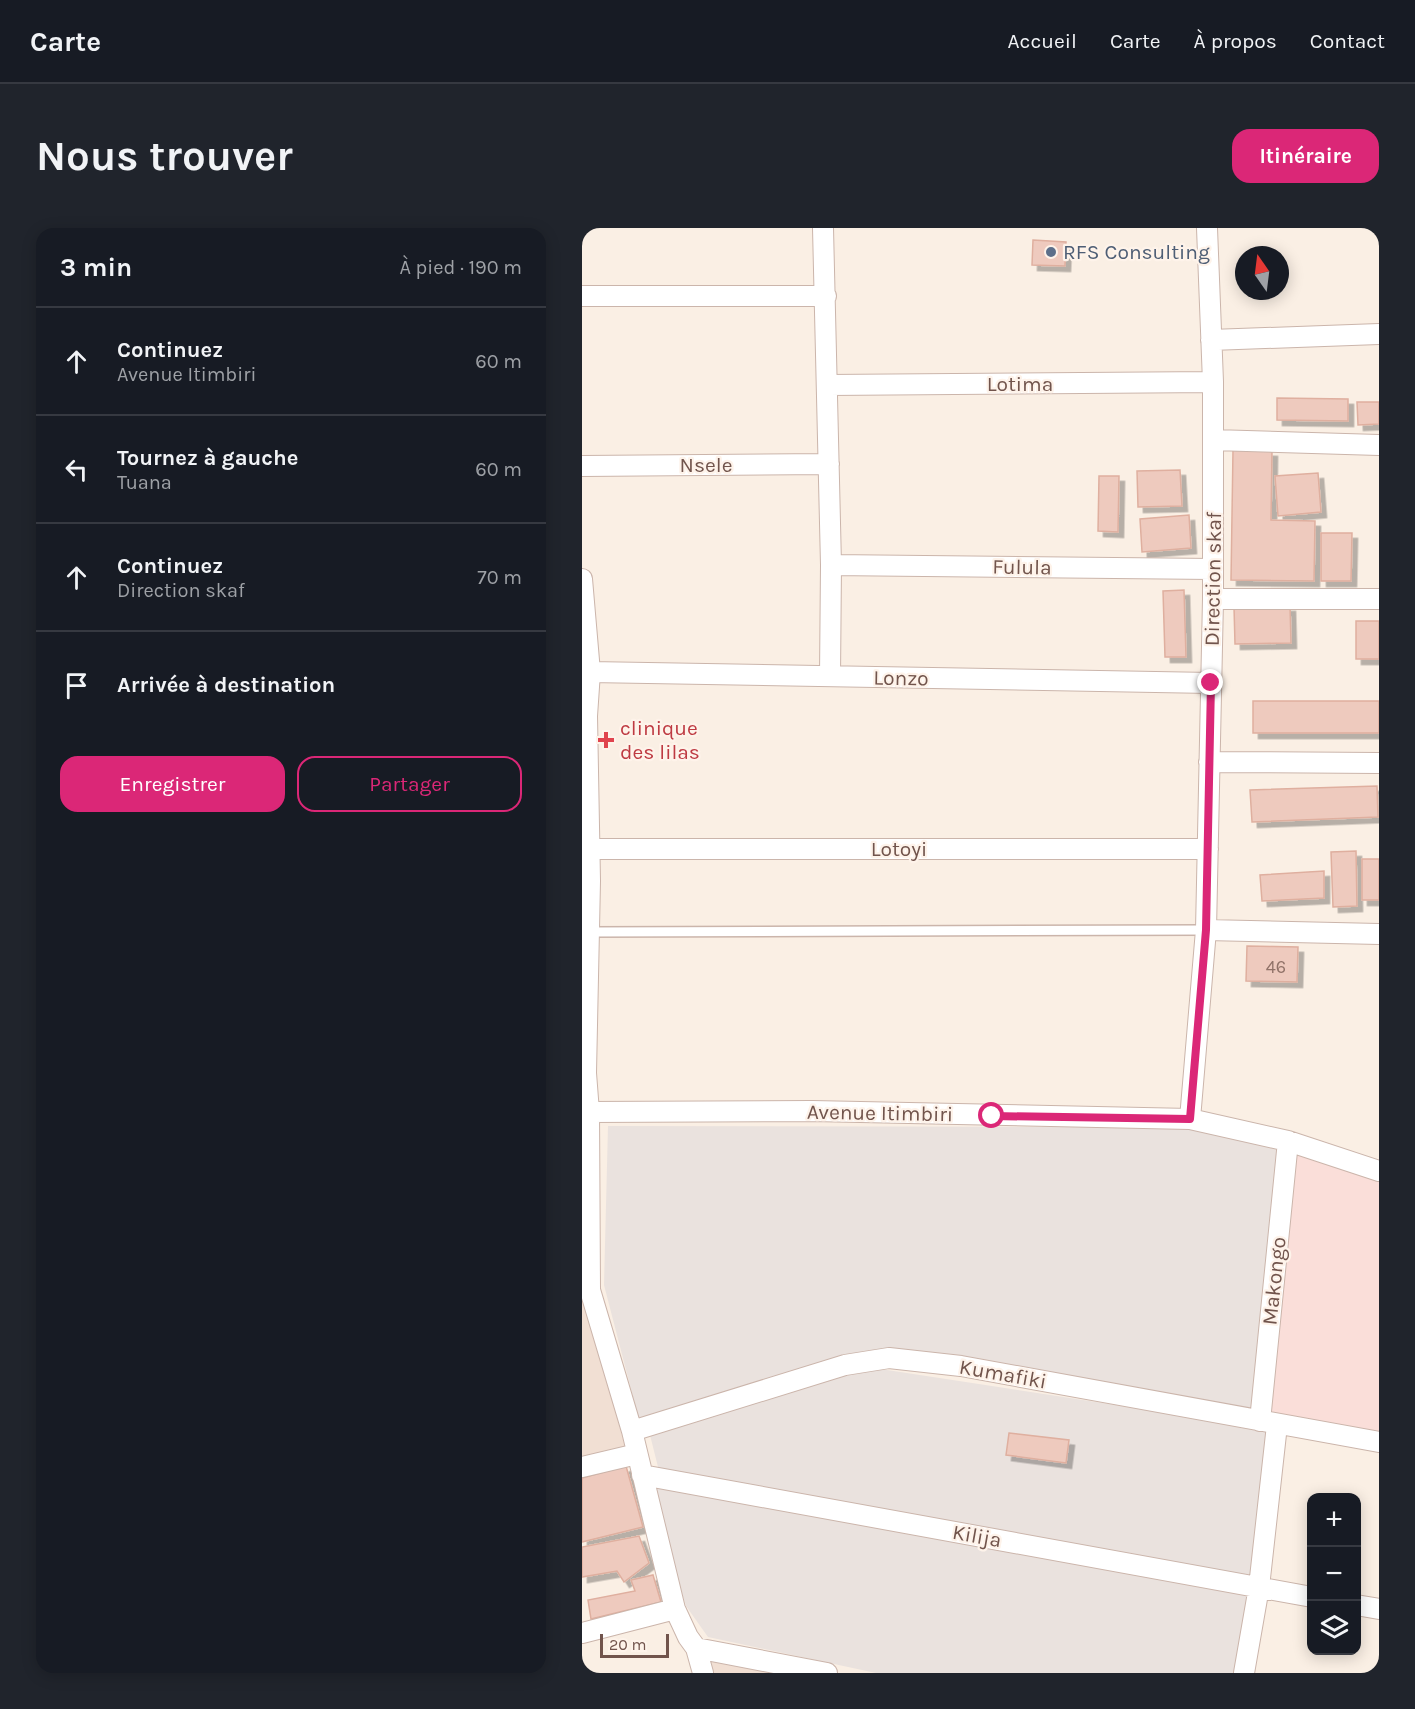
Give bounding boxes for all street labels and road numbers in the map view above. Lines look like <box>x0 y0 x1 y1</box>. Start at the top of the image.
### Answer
street label: Lotima <box>987 372 1053 396</box>
street label: Nsele <box>680 453 732 477</box>
street label: Direction skaf <box>1200 511 1226 646</box>
street label: Fulula <box>992 554 1052 580</box>
street label: Lonzo <box>873 666 929 690</box>
street label: Lotoyi <box>871 837 927 861</box>
street label: Avenue Itimbiri <box>807 1100 953 1126</box>
street label: Makongo <box>1257 1236 1291 1326</box>
street label: Kumafiki <box>957 1355 1049 1393</box>
street label: Kilija <box>951 1520 1003 1552</box>

